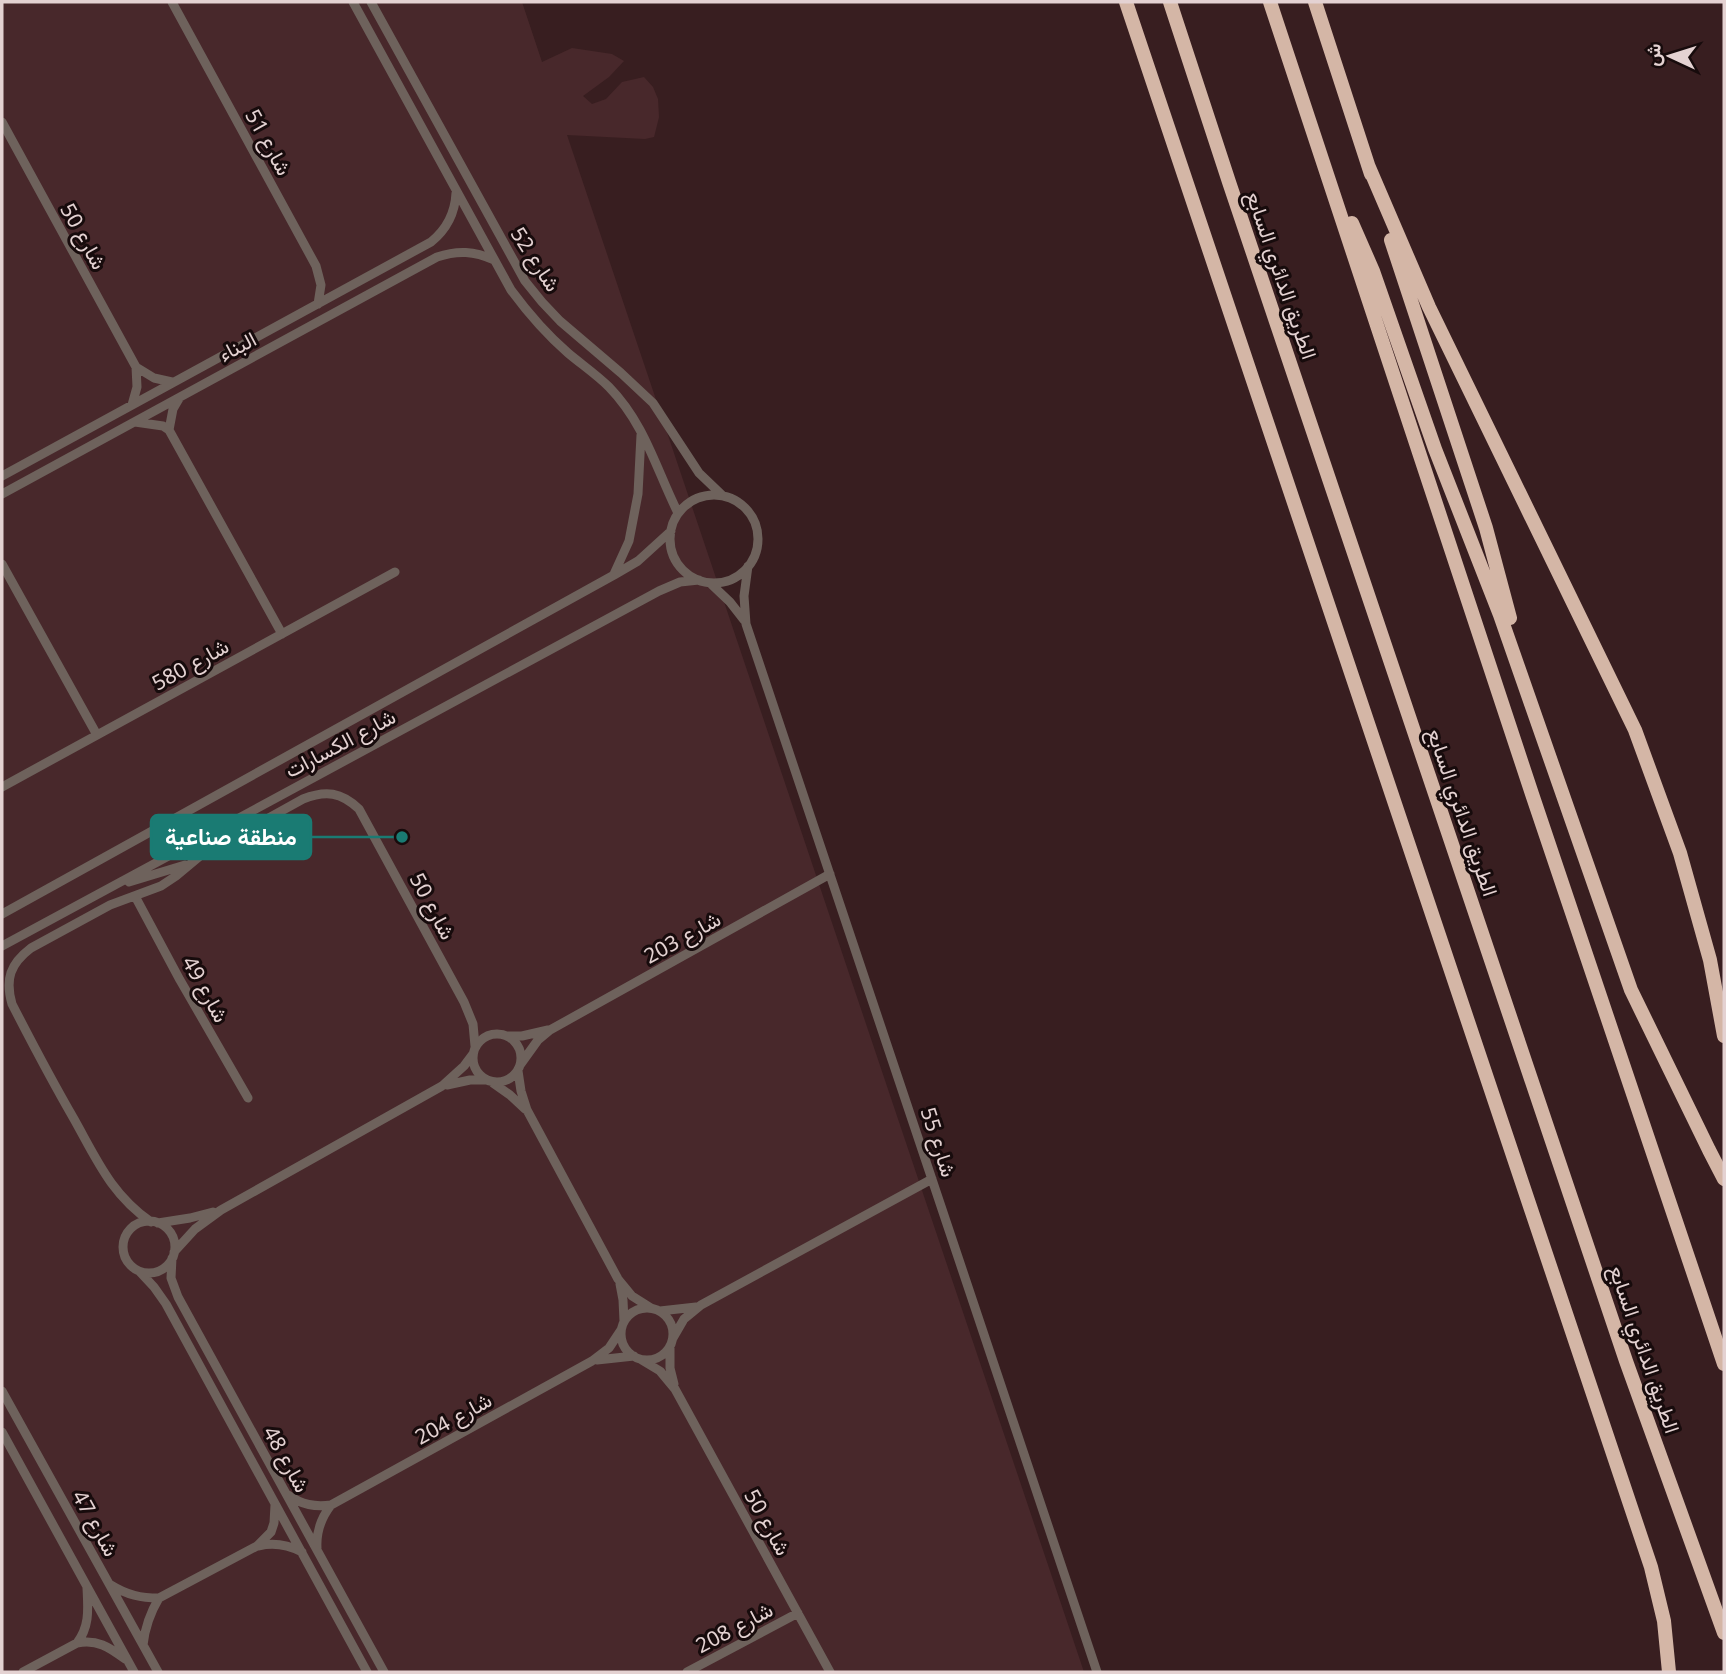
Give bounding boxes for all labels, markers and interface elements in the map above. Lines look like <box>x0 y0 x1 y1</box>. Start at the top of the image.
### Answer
north arrow <box>1635 21 1705 91</box>
text: ش <box>1639 42 1667 67</box>
street label: شارع 51 <box>238 104 299 181</box>
street label: الطريق الدائري السابع <box>1236 187 1324 364</box>
street label: شارع 50 <box>53 198 114 275</box>
street label: شارع 52 <box>504 221 567 297</box>
street label: البناء <box>213 324 261 368</box>
street label: شارع 580 <box>147 631 234 697</box>
street label: شارع الكسارات <box>280 702 401 785</box>
street label: الطريق الدائري السابع <box>1417 724 1505 901</box>
callout: منطقة صناعية <box>151 815 311 859</box>
text: منطقة صناعية <box>165 820 297 852</box>
street label: شارع 50 <box>403 868 462 945</box>
street label: شارع 203 <box>639 904 726 970</box>
street label: شارع 49 <box>175 951 236 1028</box>
street label: شارع 55 <box>914 1104 963 1181</box>
street label: الطريق الدائري السابع <box>1599 1261 1687 1438</box>
street label: شارع 204 <box>410 1385 497 1451</box>
street label: شارع 48 <box>256 1421 317 1498</box>
street label: شارع 50 <box>737 1484 798 1561</box>
street label: شارع 47 <box>65 1485 126 1562</box>
street label: شارع 208 <box>690 1595 778 1660</box>

